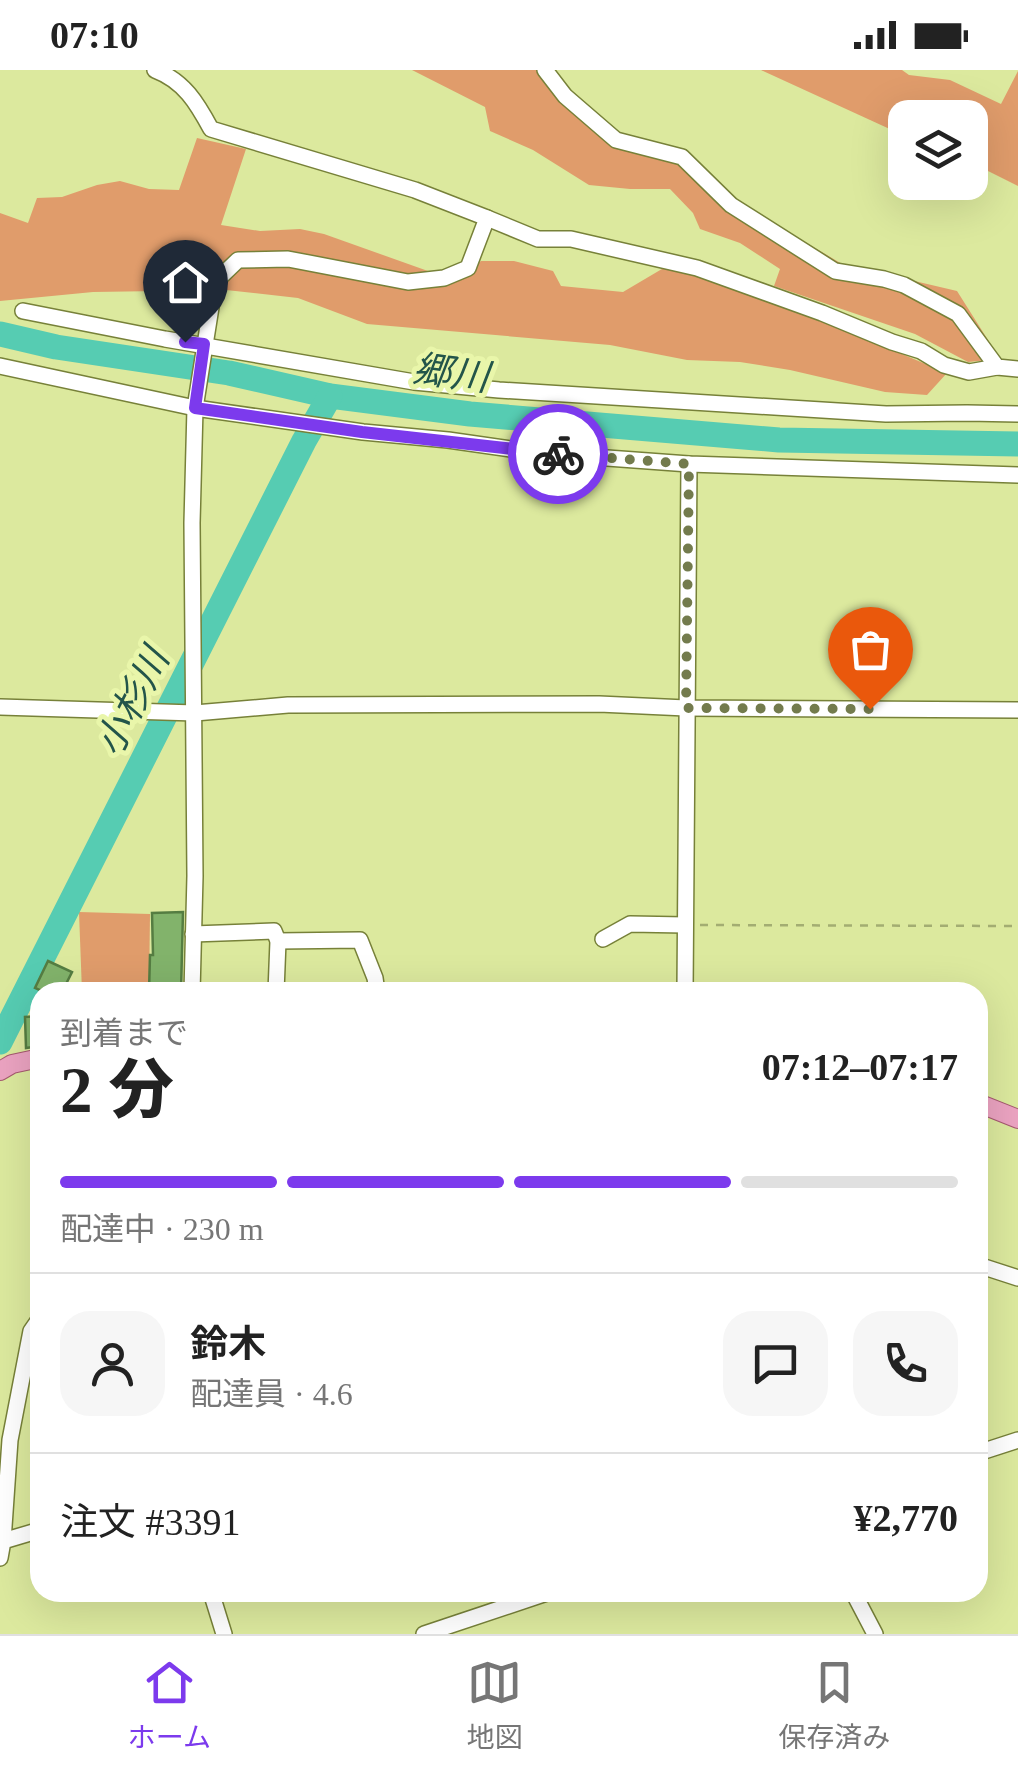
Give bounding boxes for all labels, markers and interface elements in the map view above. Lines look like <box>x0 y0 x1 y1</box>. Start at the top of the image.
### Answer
text: 07:10 <box>50 14 139 56</box>
map controls <box>888 100 988 200</box>
button: layers <box>888 100 988 200</box>
pin <box>143 240 228 343</box>
icon: home <box>158 255 213 310</box>
water label: 郷川 <box>411 348 495 399</box>
courier <box>508 404 608 504</box>
icon: bike <box>531 427 586 482</box>
pin <box>828 607 913 710</box>
icon: bag <box>843 622 898 677</box>
water label: 小杉川 <box>87 638 178 762</box>
text: 到着まで <box>60 1015 188 1051</box>
text: 07:12–07:17 <box>762 1046 958 1088</box>
text: 2 分 <box>60 1054 174 1126</box>
text: 配達中 · 230 m <box>60 1211 264 1247</box>
button: person <box>60 1311 165 1416</box>
button: chat <box>723 1311 828 1416</box>
button: phone <box>853 1311 958 1416</box>
text: 鈴木 <box>190 1323 266 1365</box>
text: 配達員 · 4.6 <box>190 1376 353 1412</box>
text: ¥2,770 <box>854 1497 958 1539</box>
text: 注文 #3391 <box>60 1501 241 1543</box>
tab: ホーム <box>128 1655 211 1755</box>
tab: 地図 <box>467 1655 523 1755</box>
tab: 保存済み <box>778 1655 890 1755</box>

